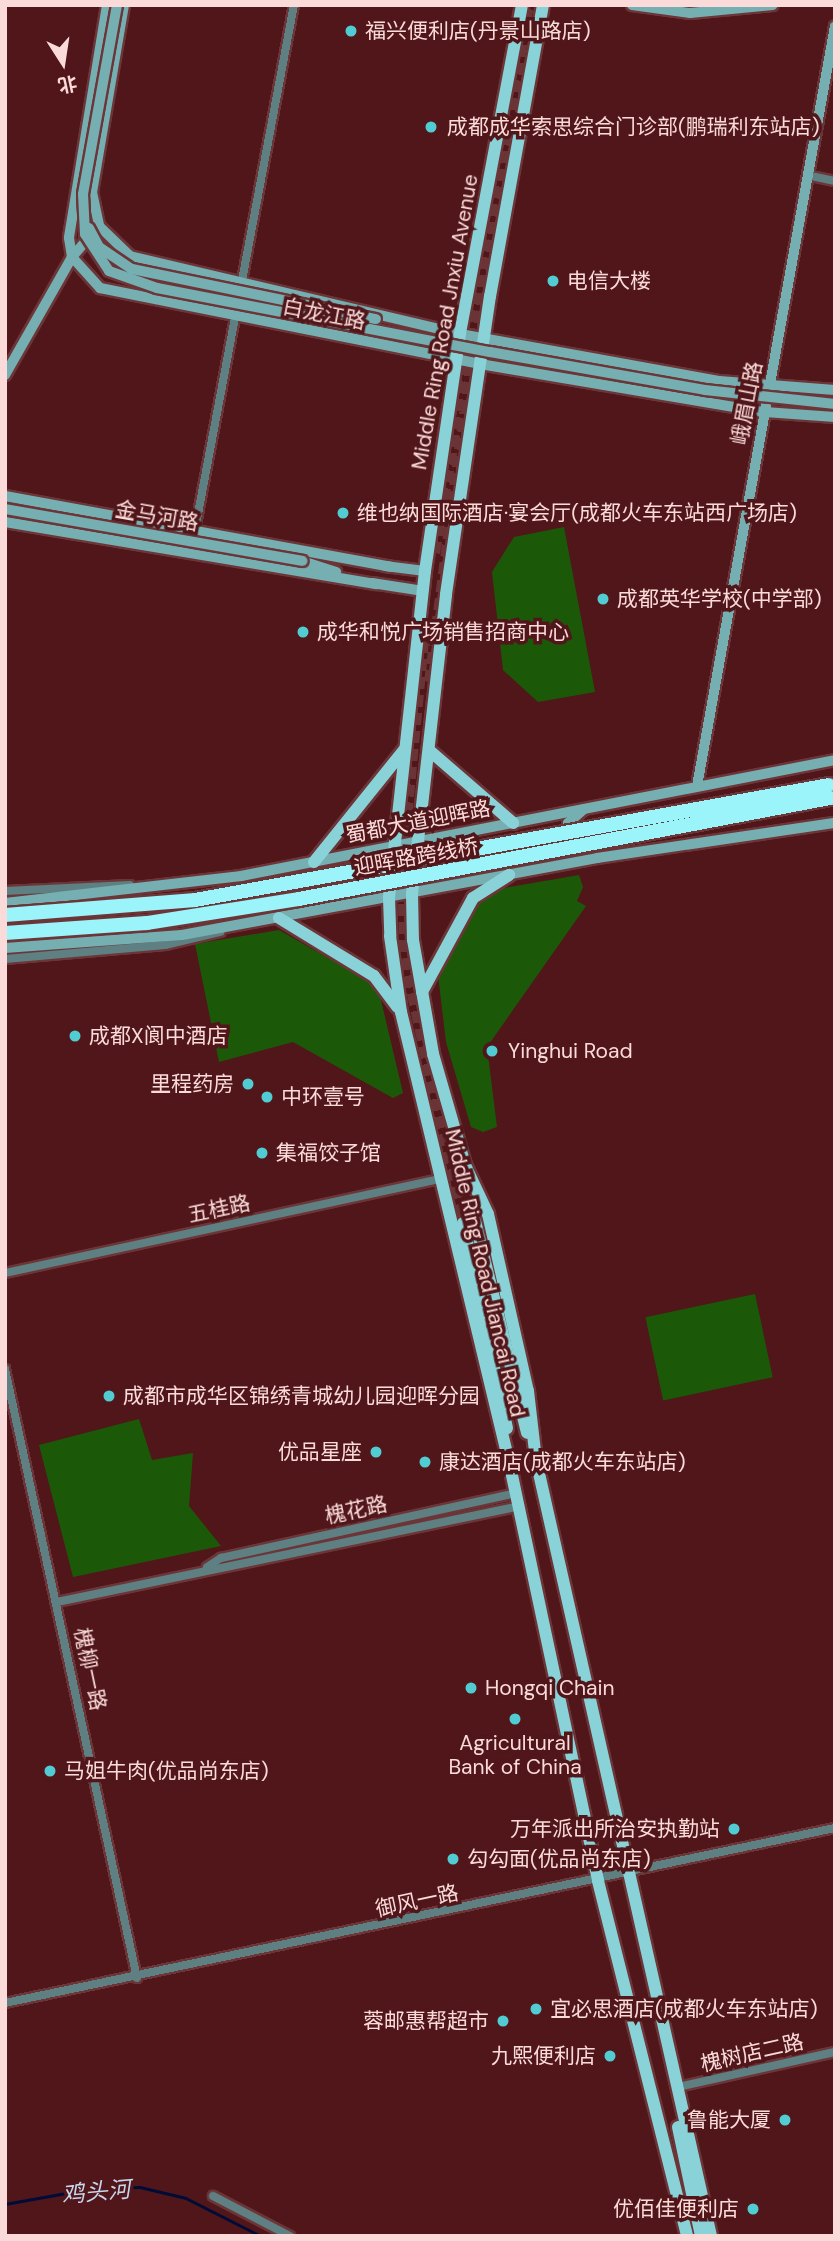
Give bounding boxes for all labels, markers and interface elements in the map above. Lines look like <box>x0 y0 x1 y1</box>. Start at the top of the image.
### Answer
place label: 福兴便利店(丹景山路店) <box>365 18 591 44</box>
marker: 福兴便利店(丹景山路店) <box>343 23 359 39</box>
north arrow <box>28 28 98 98</box>
text: 北 <box>56 70 79 98</box>
place label: 成都成华索思综合门诊部(鹏瑞利东站店) <box>447 114 820 140</box>
marker: 成都成华索思综合门诊部(鹏瑞利东站店) <box>421 117 441 137</box>
street label: Middle Ring Road Jnxiu Avenue <box>407 172 483 472</box>
place label: 电信大楼 <box>567 268 651 294</box>
marker: 电信大楼 <box>545 273 561 289</box>
street label: 白龙江路 <box>280 294 368 334</box>
street label: 峨眉山路 <box>727 359 767 447</box>
street label: 金马河路 <box>113 496 201 536</box>
place label: 维也纳国际酒店·宴会厅(成都火车东站西广场店) <box>357 500 797 526</box>
marker: 维也纳国际酒店·宴会厅(成都火车东站西广场店) <box>335 505 351 521</box>
place label: 成都英华学校(中学部) <box>617 586 822 612</box>
marker: 成都英华学校(中学部) <box>595 591 611 607</box>
place label: 成华和悦广场销售招商中心 <box>317 619 569 645</box>
marker: 成华和悦广场销售招商中心 <box>295 624 311 640</box>
street label: 蜀都大道迎晖路 <box>343 796 493 848</box>
street label: 迎晖路跨线桥 <box>352 834 480 880</box>
place label: 成都X阆中酒店 <box>89 1023 228 1049</box>
marker: 成都X阆中酒店 <box>67 1028 83 1044</box>
place label: Yinghui Road <box>508 1038 633 1064</box>
marker: Yinghui Road <box>482 1041 502 1061</box>
place label: 里程药房 <box>150 1071 234 1097</box>
marker: 里程药房 <box>240 1076 256 1092</box>
place label: 中环壹号 <box>281 1084 365 1110</box>
marker: 中环壹号 <box>259 1089 275 1105</box>
street label: Middle Ring Road Jiancai Road <box>440 1127 530 1419</box>
place label: 集福饺子馆 <box>276 1140 381 1166</box>
marker: 集福饺子馆 <box>254 1145 270 1161</box>
street label: 五桂路 <box>186 1190 252 1228</box>
place label: 成都市成华区锦绣青城幼儿园迎晖分园 <box>123 1383 480 1409</box>
marker: 成都市成华区锦绣青城幼儿园迎晖分园 <box>101 1388 117 1404</box>
place label: 优品星座 <box>278 1439 362 1465</box>
marker: 优品星座 <box>368 1444 384 1460</box>
place label: 康达酒店(成都火车东站店) <box>439 1449 686 1475</box>
marker: 康达酒店(成都火车东站店) <box>417 1454 433 1470</box>
street label: 槐花路 <box>323 1491 389 1529</box>
street label: 槐柳一路 <box>69 1625 111 1713</box>
place label: Hongqi Chain <box>485 1675 615 1701</box>
marker: Hongqi Chain <box>463 1680 479 1696</box>
marker: Agricultural Bank of China <box>507 1711 523 1727</box>
place label: Agricultural Bank of China <box>448 1730 582 1780</box>
place label: 马姐牛肉(优品尚东店) <box>64 1758 269 1784</box>
marker: 马姐牛肉(优品尚东店) <box>42 1763 58 1779</box>
place label: 万年派出所治安执勤站 <box>510 1816 720 1842</box>
marker: 万年派出所治安执勤站 <box>726 1821 742 1837</box>
place label: 勾勾面(优品尚东店) <box>467 1846 651 1872</box>
marker: 勾勾面(优品尚东店) <box>445 1851 461 1867</box>
street label: 御风一路 <box>373 1880 461 1922</box>
place label: 宜必思酒店(成都火车东站店) <box>550 1996 818 2022</box>
marker: 宜必思酒店(成都火车东站店) <box>528 2001 544 2017</box>
place label: 蓉邮惠帮超市 <box>363 2008 489 2034</box>
marker: 蓉邮惠帮超市 <box>495 2013 511 2029</box>
street label: 槐树店二路 <box>698 2029 806 2077</box>
place label: 九熙便利店 <box>491 2043 596 2069</box>
marker: 九熙便利店 <box>602 2048 618 2064</box>
place label: 鲁能大厦 <box>687 2107 771 2133</box>
marker: 鲁能大厦 <box>777 2112 793 2128</box>
water label: 鸡头河 <box>60 2175 132 2209</box>
place label: 优佰佳便利店 <box>613 2196 739 2222</box>
marker: 优佰佳便利店 <box>745 2201 761 2217</box>

